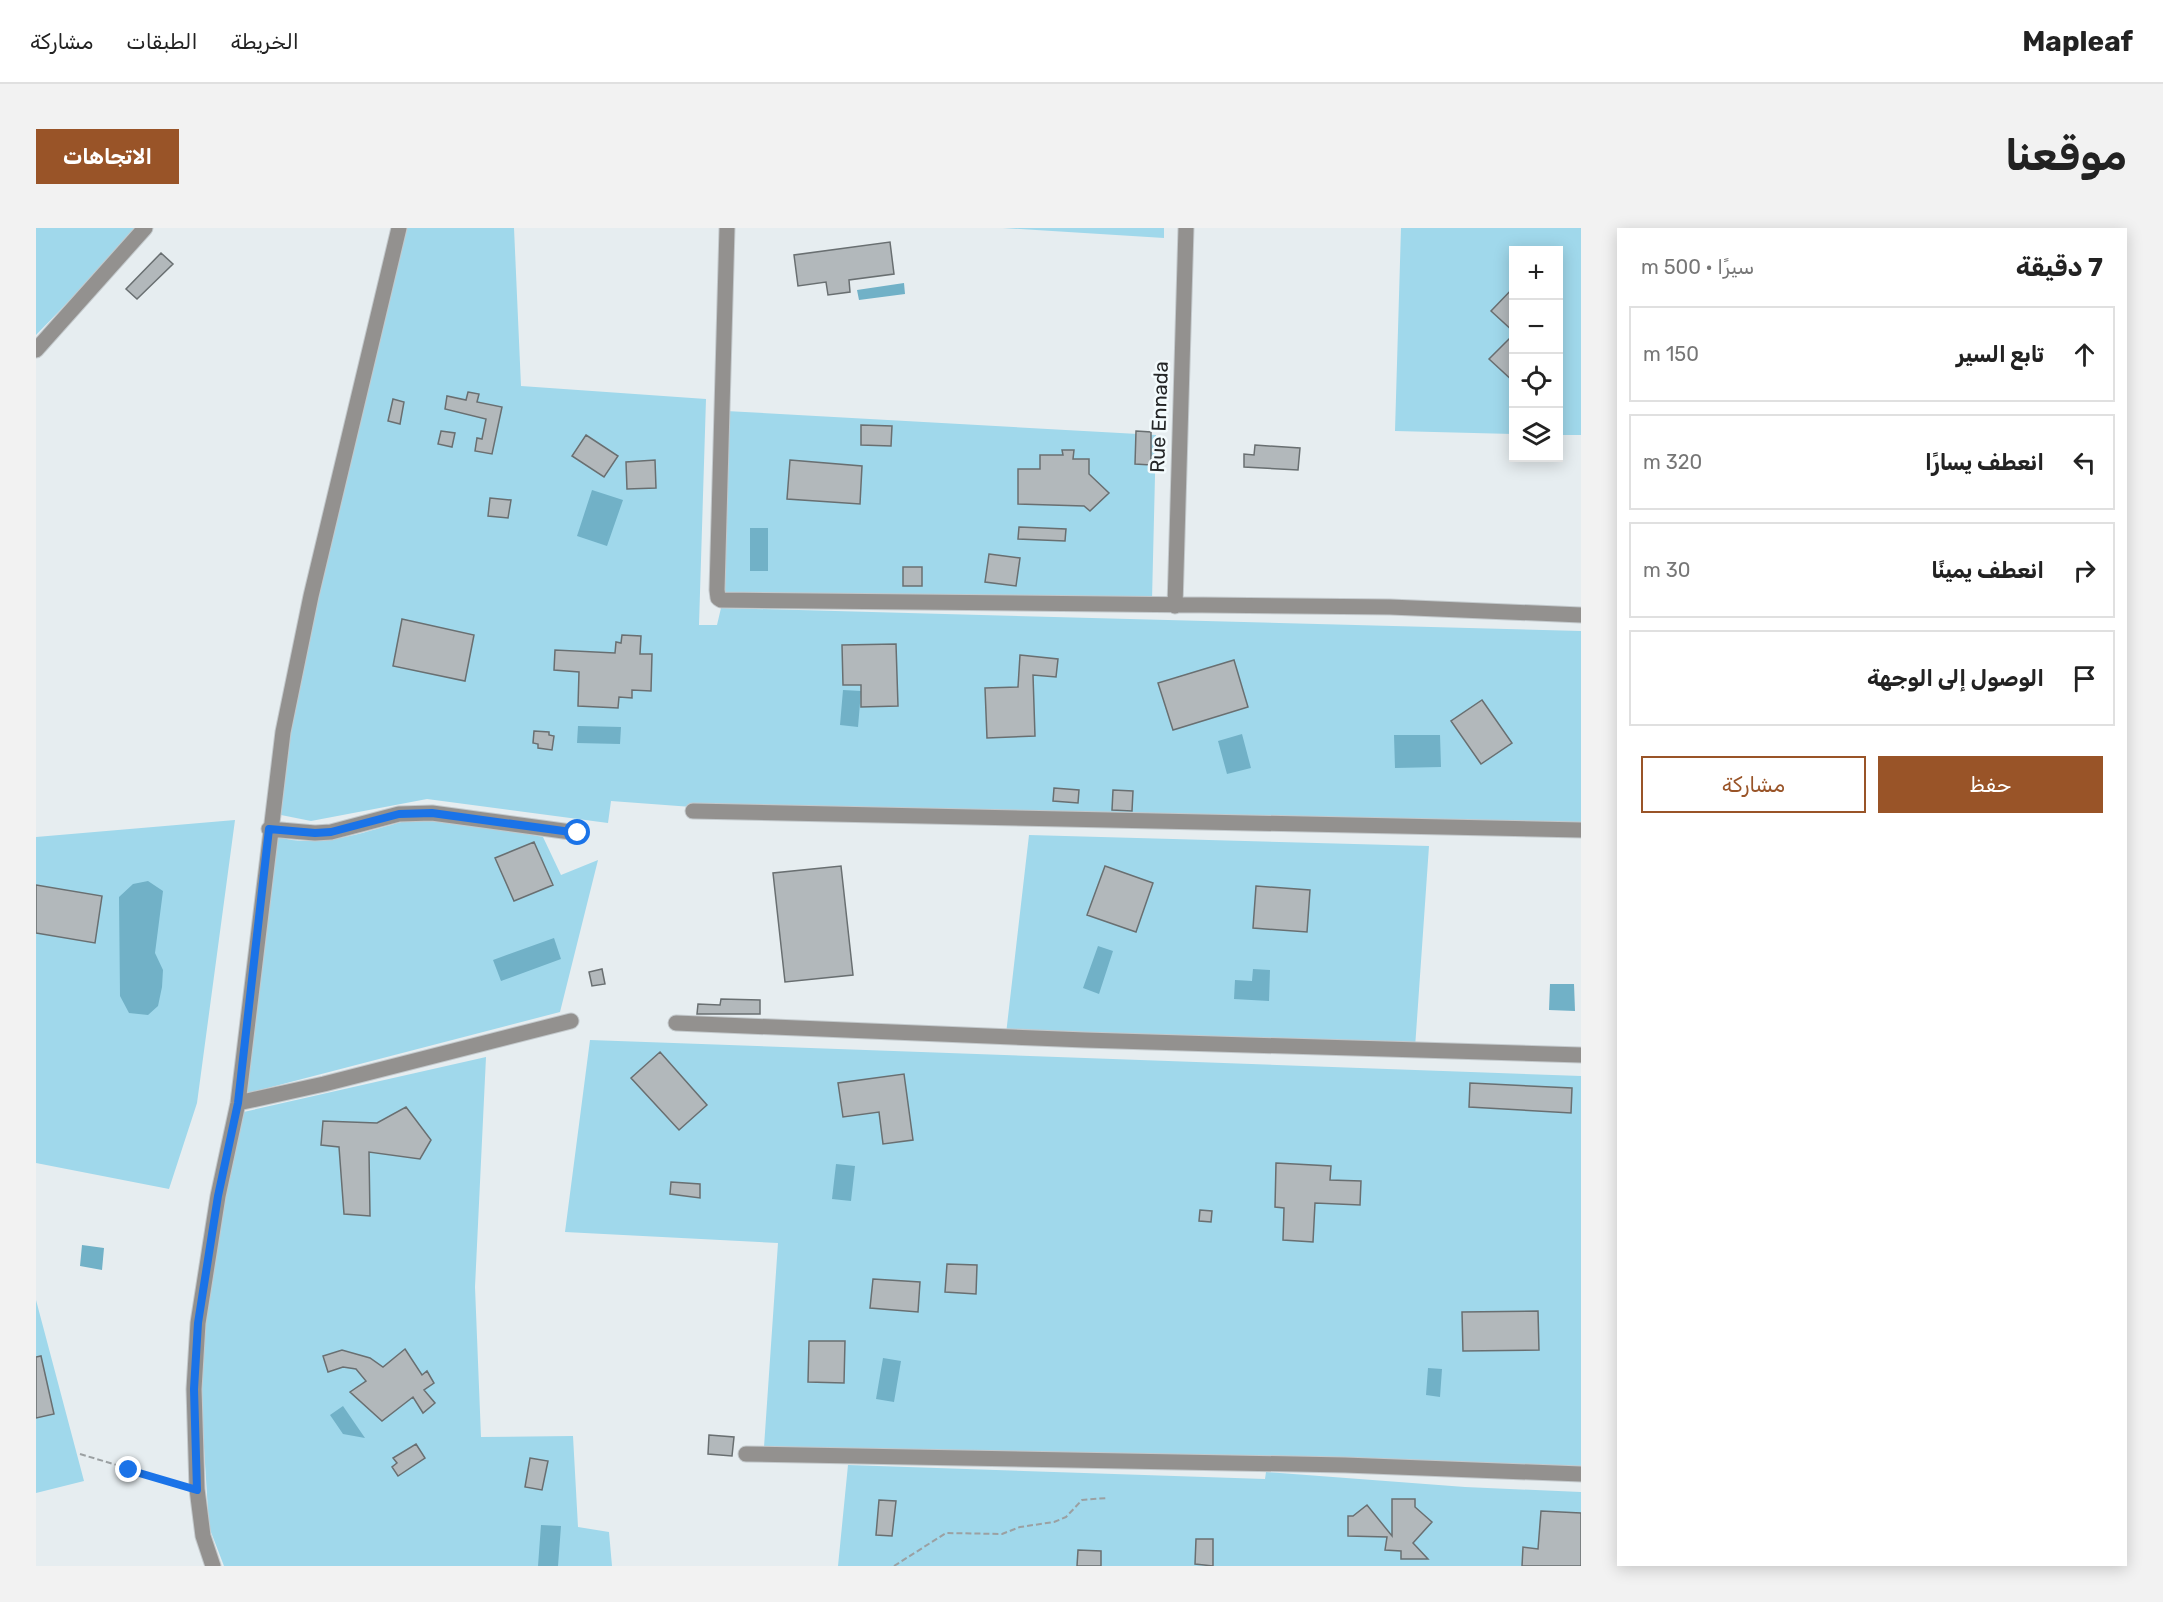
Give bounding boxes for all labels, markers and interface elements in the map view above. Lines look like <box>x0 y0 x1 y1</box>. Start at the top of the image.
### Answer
text: Mapleaf <box>2022 25 2133 58</box>
text: مشاركة <box>30 29 93 54</box>
text: الطبقات <box>126 29 198 54</box>
text: الخريطة <box>231 29 299 54</box>
button: الاتجاهات <box>36 129 179 184</box>
text: موقعنا <box>2005 131 2127 181</box>
map controls <box>1509 246 1563 462</box>
button: + <box>1509 246 1563 300</box>
text: 7 دقيقة <box>2016 252 2103 283</box>
text: سيرًا · 500 m <box>1641 255 1754 279</box>
button: − <box>1509 300 1563 354</box>
icon: ahead <box>2068 338 2101 371</box>
text: تابع السير <box>1956 341 2044 368</box>
text: 150 m <box>1643 342 1699 366</box>
button: locate <box>1509 354 1563 408</box>
street label: Rue Ennada <box>1145 361 1173 473</box>
button: layers <box>1509 408 1563 462</box>
icon: left <box>2068 446 2101 479</box>
text: انعطف يسارًا <box>1925 449 2044 476</box>
text: 320 m <box>1643 450 1702 474</box>
icon: right <box>2068 554 2101 587</box>
text: انعطف يمينًا <box>1931 557 2044 584</box>
text: 30 m <box>1643 558 1690 582</box>
icon: arrive <box>2068 662 2101 695</box>
text: الوصول إلى الوجهة <box>1867 665 2044 692</box>
button: مشاركة <box>1641 756 1866 813</box>
button: حفظ <box>1878 756 2103 813</box>
route start <box>564 819 590 845</box>
route end <box>115 1456 141 1482</box>

